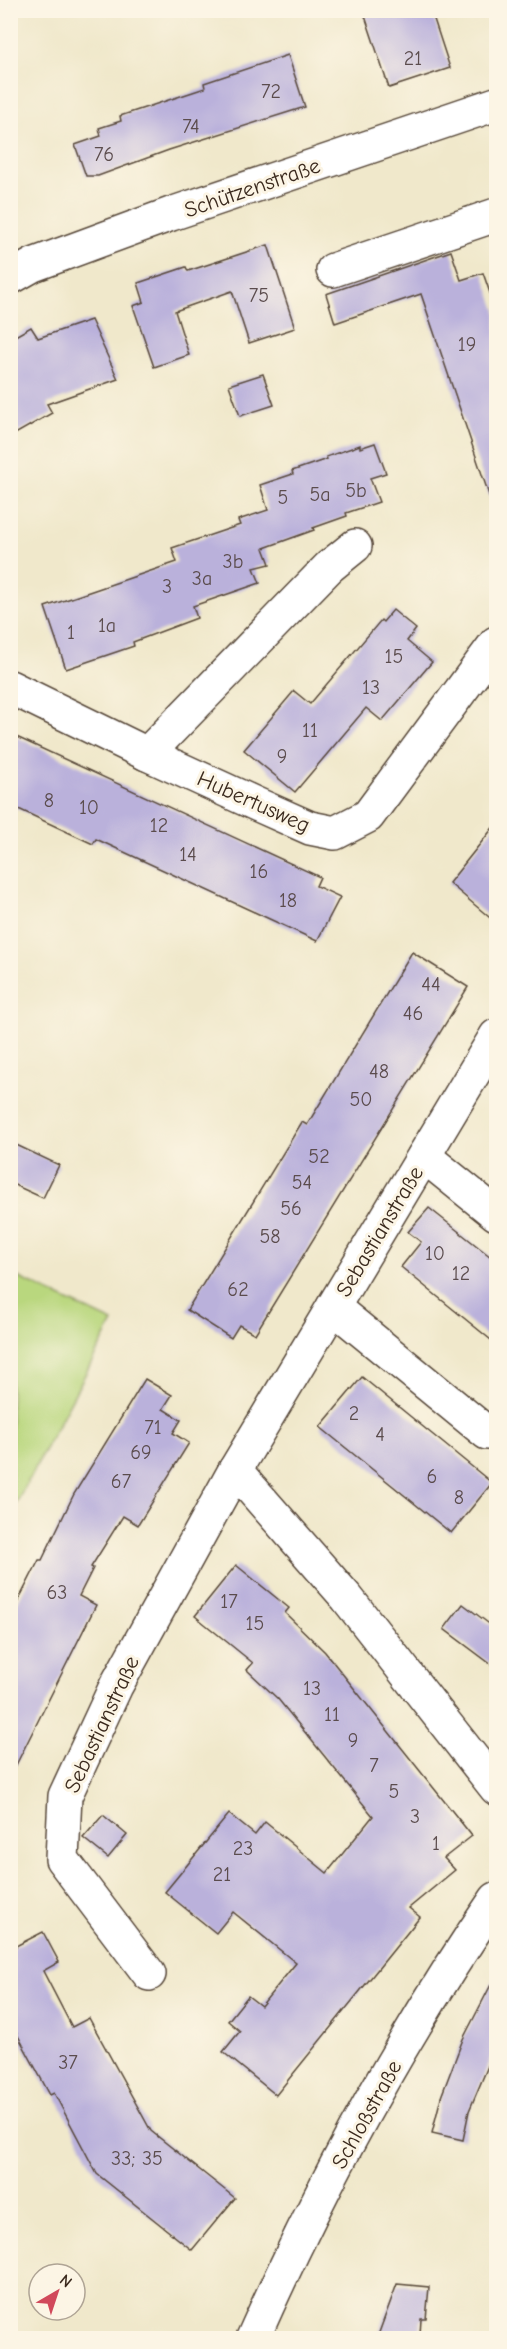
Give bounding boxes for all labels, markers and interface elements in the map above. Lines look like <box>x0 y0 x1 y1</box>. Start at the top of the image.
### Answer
house number: 21 <box>404 47 422 70</box>
house number: 72 <box>261 80 281 103</box>
house number: 74 <box>182 115 200 138</box>
house number: 76 <box>94 143 114 166</box>
street label: Schützenstraße <box>181 153 324 223</box>
house number: 75 <box>249 284 269 307</box>
house number: 19 <box>458 333 476 356</box>
house number: 5b <box>345 479 367 502</box>
house number: 5a <box>309 483 331 506</box>
house number: 5 <box>278 486 288 509</box>
house number: 3b <box>223 550 243 573</box>
house number: 3a <box>192 567 212 590</box>
house number: 3 <box>162 575 172 598</box>
house number: 1a <box>98 614 116 637</box>
house number: 1 <box>67 621 75 644</box>
house number: 15 <box>385 645 403 668</box>
house number: 13 <box>362 676 380 699</box>
house number: 11 <box>302 719 318 742</box>
house number: 9 <box>277 745 287 768</box>
street label: Hubertusweg <box>193 765 314 838</box>
house number: 8 <box>44 789 54 812</box>
house number: 10 <box>79 796 99 819</box>
house number: 12 <box>150 814 168 837</box>
house number: 14 <box>179 843 197 866</box>
house number: 16 <box>250 860 268 883</box>
house number: 18 <box>279 889 297 912</box>
house number: 44 <box>421 973 441 996</box>
house number: 46 <box>403 1002 423 1025</box>
house number: 48 <box>369 1060 389 1083</box>
house number: 50 <box>349 1088 373 1111</box>
house number: 52 <box>308 1145 330 1168</box>
street label: Sebastianstraße <box>331 1161 429 1302</box>
house number: 54 <box>292 1171 312 1194</box>
house number: 56 <box>280 1197 302 1220</box>
house number: 58 <box>259 1225 281 1248</box>
house number: 10 <box>425 1242 445 1265</box>
house number: 12 <box>452 1262 470 1285</box>
house number: 62 <box>227 1278 249 1301</box>
house number: 2 <box>349 1402 359 1425</box>
house number: 71 <box>144 1416 162 1439</box>
house number: 4 <box>375 1423 385 1446</box>
house number: 69 <box>130 1441 152 1464</box>
house number: 6 <box>427 1465 437 1488</box>
house number: 67 <box>111 1470 132 1493</box>
house number: 8 <box>454 1486 464 1509</box>
house number: 63 <box>47 1581 67 1604</box>
house number: 17 <box>220 1590 238 1613</box>
house number: 15 <box>246 1612 264 1635</box>
street label: Sebastianstraße <box>59 1652 145 1797</box>
house number: 13 <box>303 1677 321 1700</box>
house number: 11 <box>324 1703 340 1726</box>
house number: 9 <box>348 1729 358 1752</box>
house number: 7 <box>369 1754 379 1777</box>
house number: 5 <box>389 1780 399 1803</box>
house number: 3 <box>410 1805 420 1828</box>
house number: 1 <box>432 1832 440 1855</box>
house number: 23 <box>233 1837 253 1860</box>
house number: 21 <box>213 1863 231 1886</box>
house number: 37 <box>58 2051 78 2074</box>
street label: Schloßstraße <box>326 2056 407 2173</box>
house number: 33; 35 <box>111 2147 163 2170</box>
north arrow <box>27 2262 87 2322</box>
text: N <box>56 2271 76 2291</box>

